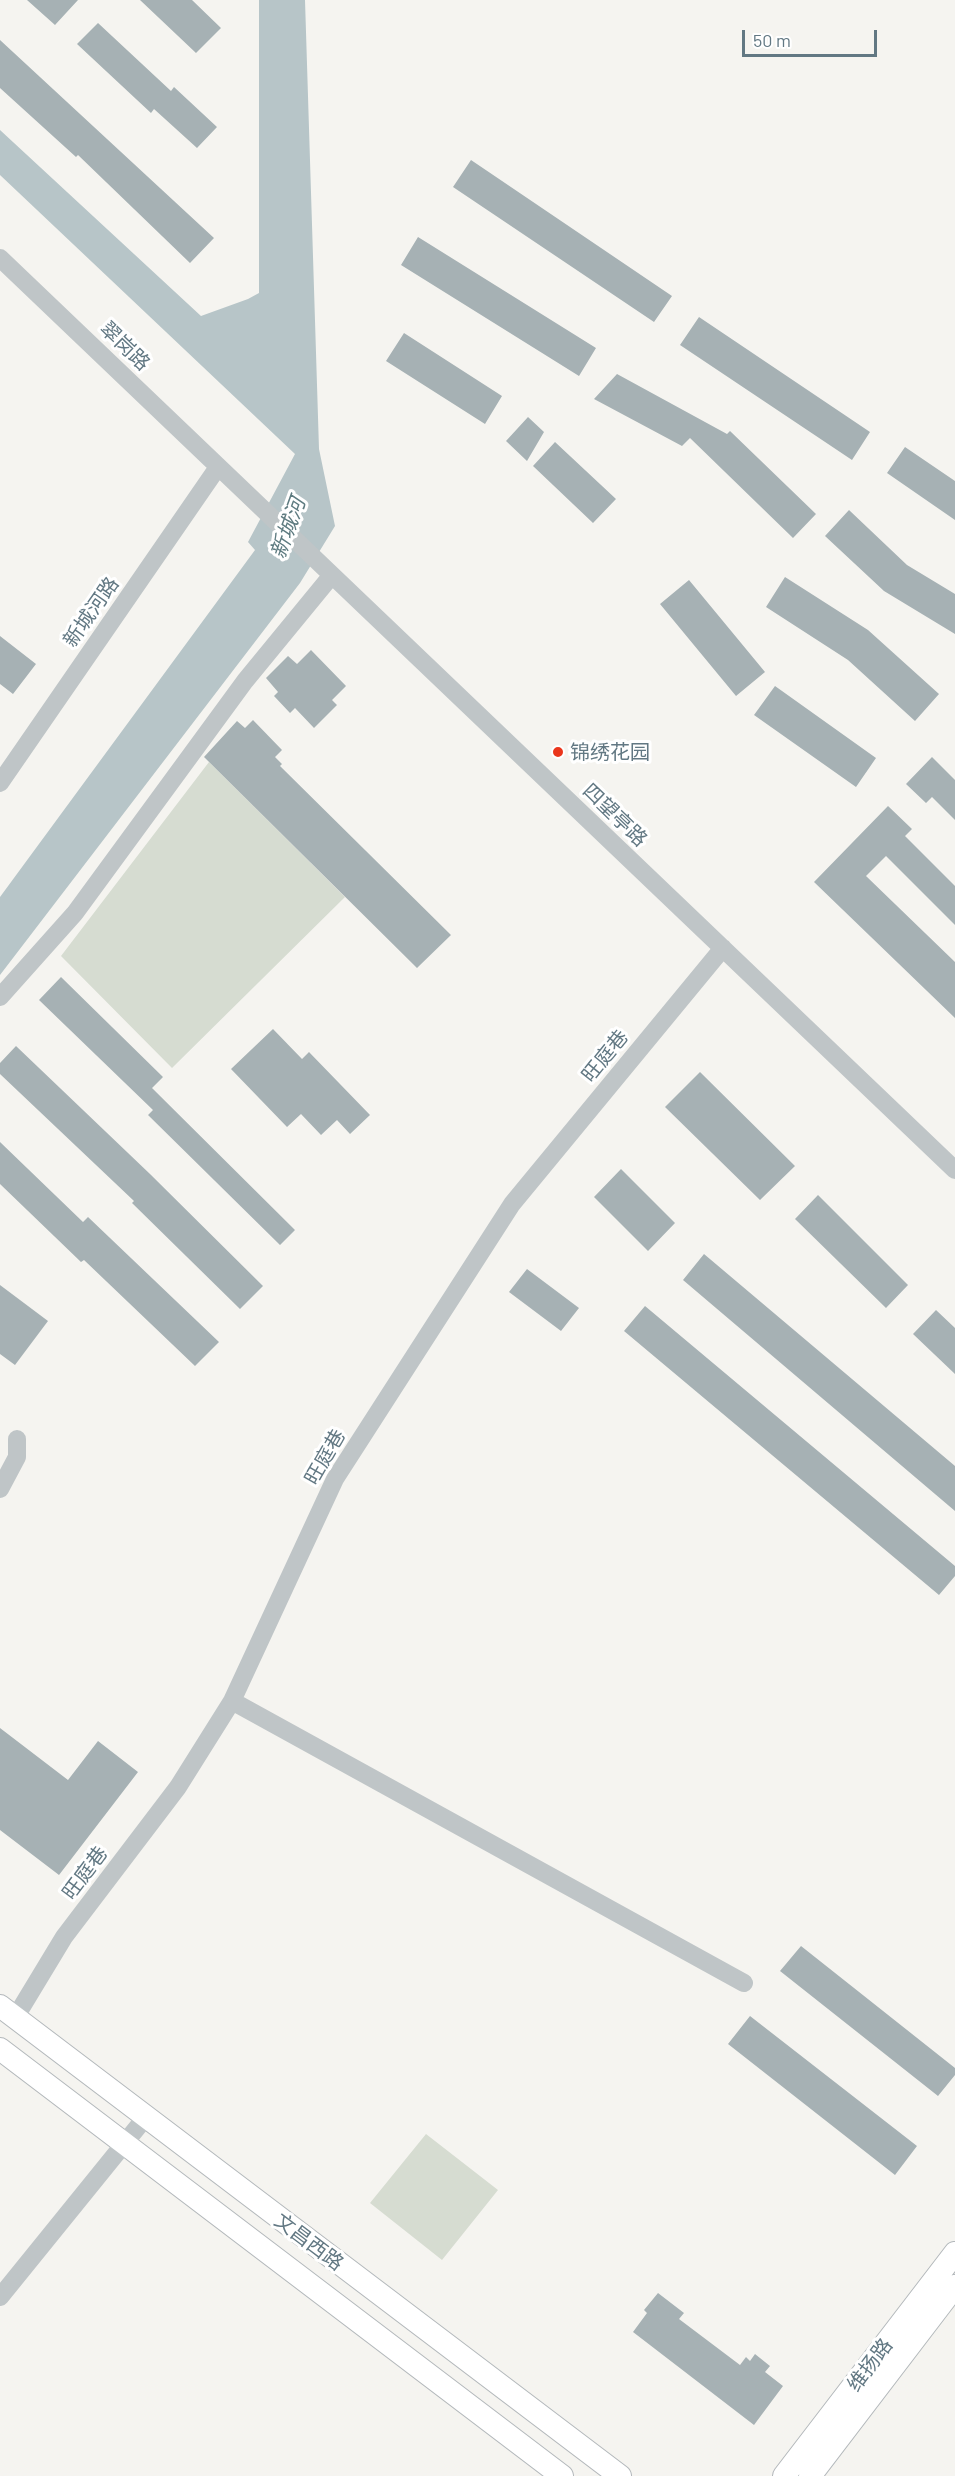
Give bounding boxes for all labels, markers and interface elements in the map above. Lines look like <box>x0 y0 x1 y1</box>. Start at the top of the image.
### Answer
scale bar <box>745 18 880 56</box>
text: 50 m <box>753 29 791 51</box>
street label: 翠岗路 <box>95 317 155 375</box>
water label: 新城河 <box>265 494 311 562</box>
street label: 新城河路 <box>58 572 124 652</box>
place label: 锦绣花园 <box>570 740 650 764</box>
marker: 锦绣花园 <box>551 745 565 759</box>
street label: 四望亭路 <box>578 779 652 851</box>
street label: 旺庭巷 <box>577 1025 633 1087</box>
street label: 旺庭巷 <box>300 1425 350 1489</box>
street label: 旺庭巷 <box>57 1842 113 1904</box>
street label: 文昌西路 <box>270 2208 348 2276</box>
street label: 维扬路 <box>842 2334 898 2396</box>

